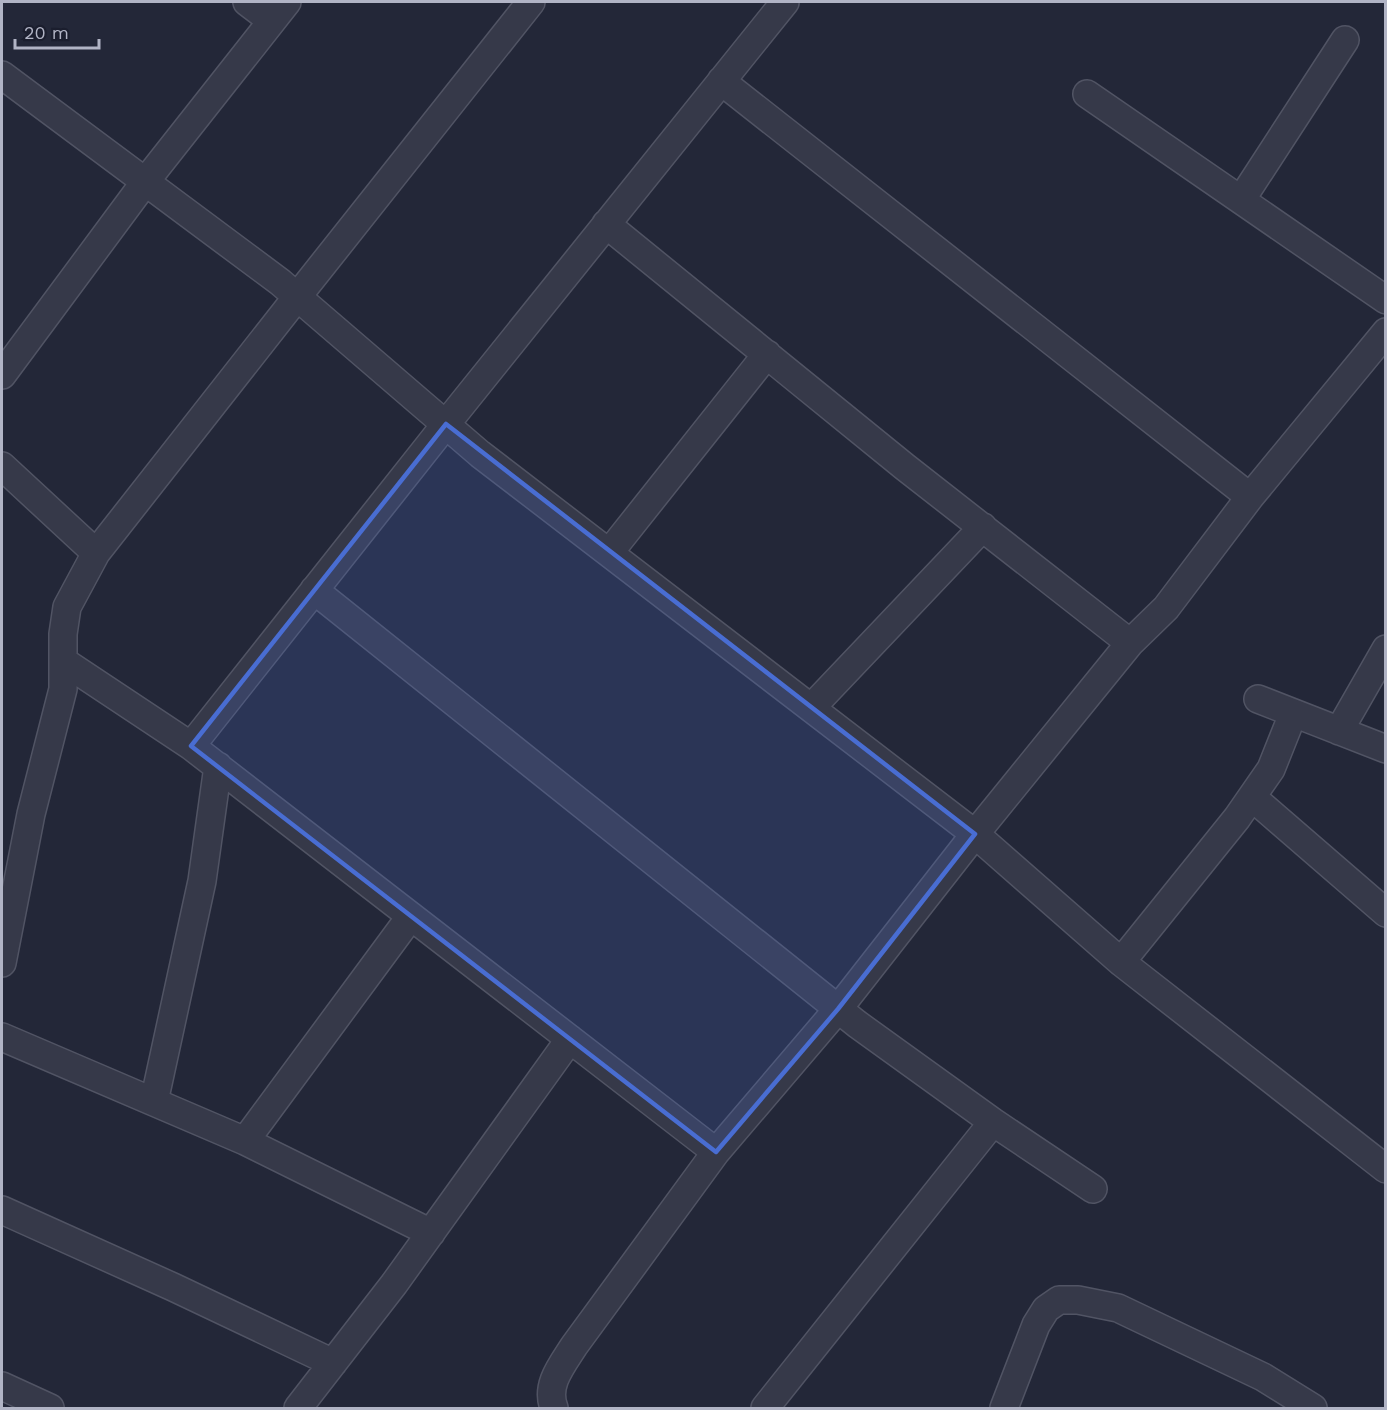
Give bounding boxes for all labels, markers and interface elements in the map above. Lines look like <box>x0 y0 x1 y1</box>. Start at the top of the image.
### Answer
scale bar <box>15 12 99 50</box>
text: 20 m <box>24 22 69 43</box>

